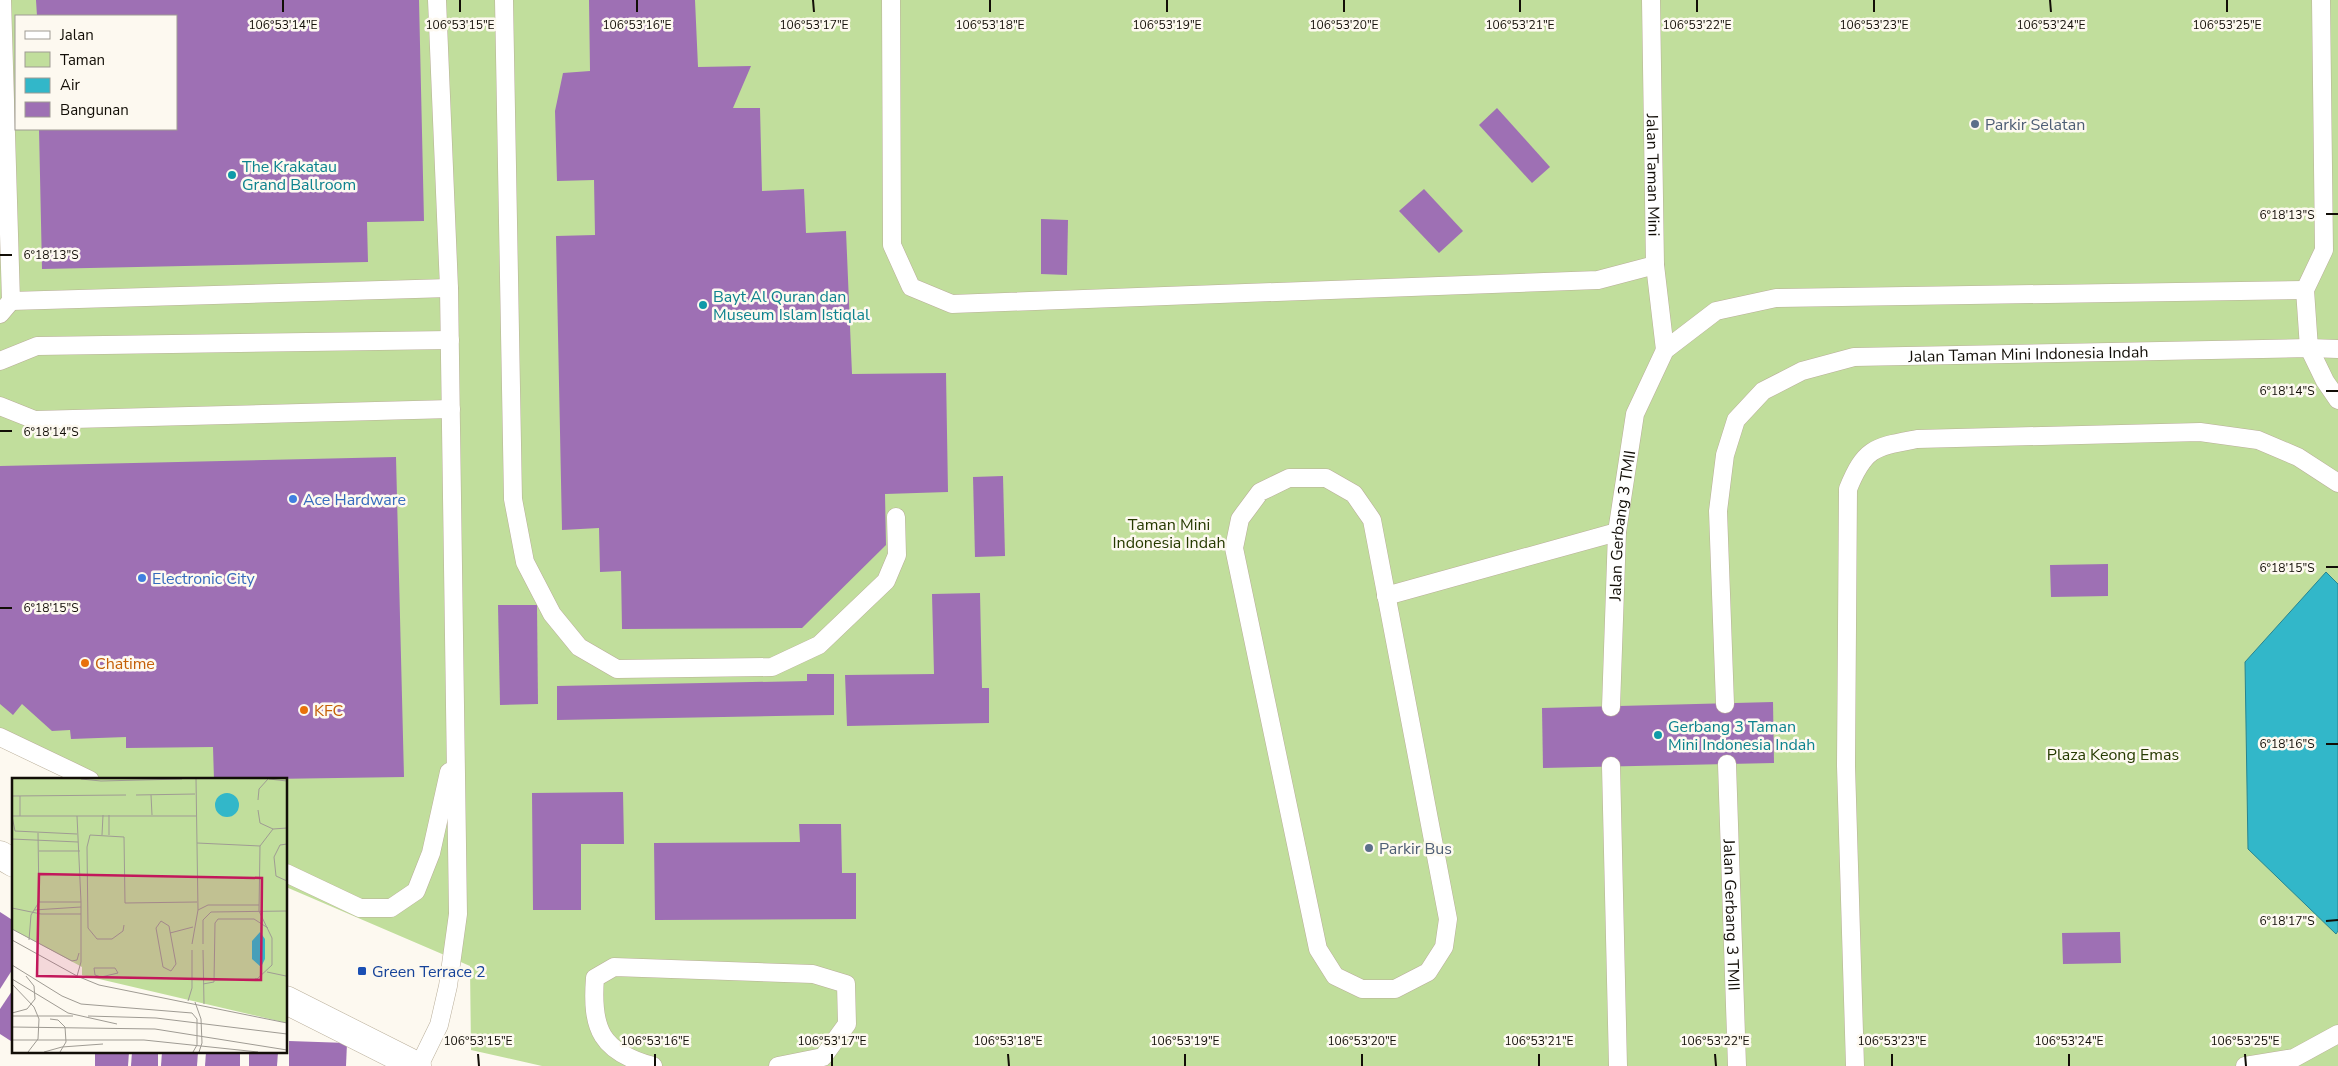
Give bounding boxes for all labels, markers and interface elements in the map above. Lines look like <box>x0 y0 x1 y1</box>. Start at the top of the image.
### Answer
legend <box>15 15 178 130</box>
text: 106°53'14"E <box>248 17 318 33</box>
text: 106°53'15"E <box>425 17 495 33</box>
text: 106°53'16"E <box>602 17 672 33</box>
text: 106°53'17"E <box>779 17 849 33</box>
text: 106°53'18"E <box>955 17 1025 33</box>
text: 106°53'19"E <box>1132 17 1202 33</box>
text: 106°53'20"E <box>1309 17 1379 33</box>
text: 106°53'21"E <box>1485 17 1555 33</box>
text: 106°53'22"E <box>1662 17 1732 33</box>
text: 106°53'23"E <box>1839 17 1909 33</box>
text: 106°53'24"E <box>2016 17 2086 33</box>
text: 106°53'25"E <box>2192 17 2262 33</box>
text: Jalan <box>59 25 94 45</box>
text: Taman <box>60 50 105 70</box>
text: Air <box>60 75 80 95</box>
text: Bangunan <box>60 100 129 120</box>
street label: Jalan Taman Mini <box>1641 113 1665 236</box>
place label: Parkir Selatan <box>1985 114 2085 136</box>
marker: Parkir Selatan <box>1969 118 1981 130</box>
place label: The Krakatau Grand Ballroom <box>242 156 356 196</box>
marker: The Krakatau Grand Ballroom <box>226 169 238 181</box>
text: 6°18'13"S <box>2259 207 2315 223</box>
text: 6°18'13"S <box>23 247 79 263</box>
place label: Bayt Al Quran dan Museum Islam Istiqlal <box>713 286 870 326</box>
marker: Bayt Al Quran dan Museum Islam Istiqlal <box>697 299 709 311</box>
street label: Jalan Taman Mini Indonesia Indah <box>1907 341 2149 368</box>
text: 6°18'14"S <box>2259 383 2315 399</box>
text: 6°18'14"S <box>23 424 79 440</box>
street label: Jalan Gerbang 3 TMII <box>1605 449 1641 602</box>
place label: Ace Hardware <box>303 489 406 511</box>
marker: Ace Hardware <box>287 493 299 505</box>
park label: Taman Mini Indonesia Indah <box>1112 514 1226 554</box>
text: 6°18'15"S <box>2259 560 2315 576</box>
place label: Electronic City <box>152 568 256 590</box>
marker: Electronic City <box>136 572 148 584</box>
text: 6°18'15"S <box>23 600 79 616</box>
place label: Chatime <box>95 653 155 675</box>
marker: Chatime <box>79 657 91 669</box>
place label: KFC <box>314 700 344 722</box>
marker: KFC <box>298 704 310 716</box>
place label: Gerbang 3 Taman Mini Indonesia Indah <box>1668 716 1815 756</box>
marker: Gerbang 3 Taman Mini Indonesia Indah <box>1652 729 1664 741</box>
text: 6°18'16"S <box>2259 736 2315 752</box>
park label: Plaza Keong Emas <box>2047 744 2179 766</box>
inset map <box>12 778 288 1054</box>
place label: Parkir Bus <box>1379 838 1452 860</box>
street label: Jalan Gerbang 3 TMII <box>1717 838 1745 991</box>
marker: Parkir Bus <box>1363 842 1375 854</box>
text: 6°18'17"S <box>2259 913 2315 929</box>
place label: Green Terrace 2 <box>372 961 486 983</box>
marker: Green Terrace 2 <box>356 965 368 977</box>
text: 106°53'15"E <box>443 1033 513 1049</box>
text: 106°53'16"E <box>620 1033 690 1049</box>
text: 106°53'17"E <box>797 1033 867 1049</box>
text: 106°53'18"E <box>973 1033 1043 1049</box>
text: 106°53'19"E <box>1150 1033 1220 1049</box>
text: 106°53'20"E <box>1327 1033 1397 1049</box>
text: 106°53'21"E <box>1504 1033 1574 1049</box>
text: 106°53'22"E <box>1680 1033 1750 1049</box>
text: 106°53'23"E <box>1857 1033 1927 1049</box>
text: 106°53'24"E <box>2034 1033 2104 1049</box>
text: 106°53'25"E <box>2210 1033 2280 1049</box>

